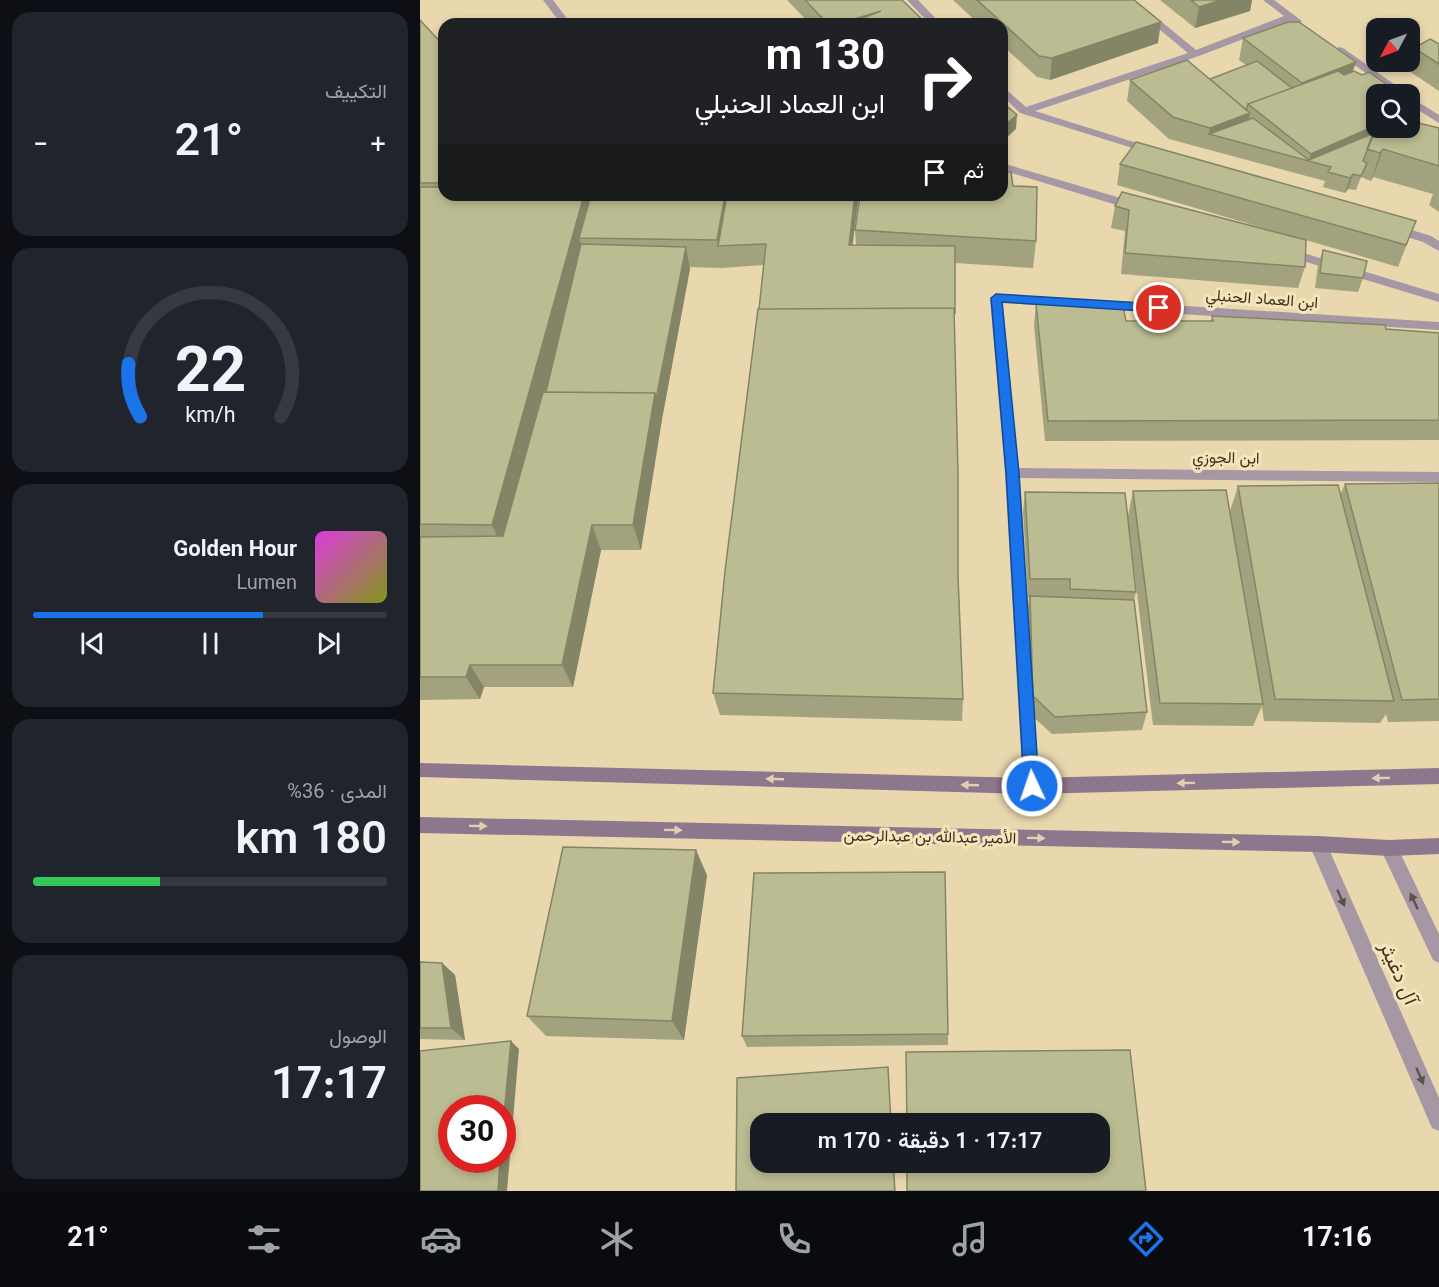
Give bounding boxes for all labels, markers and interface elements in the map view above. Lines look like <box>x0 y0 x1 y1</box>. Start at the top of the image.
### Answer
north arrow <box>1366 18 1420 72</box>
map controls <box>1366 18 1420 138</box>
text: 130 m <box>766 26 885 92</box>
icon: right <box>906 42 984 120</box>
text: التكييف <box>325 77 387 109</box>
button: search <box>1366 84 1420 138</box>
text: ابن العماد الحنبلي <box>695 85 885 128</box>
text: 21° <box>174 109 243 179</box>
text: − <box>33 118 48 170</box>
text: + <box>369 118 387 170</box>
text: ثم <box>963 155 984 190</box>
icon: arrive <box>918 156 951 189</box>
pin <box>1133 282 1184 333</box>
street label: ابن العماد الحنبلي <box>1205 284 1319 317</box>
icon: arrive <box>1142 291 1175 324</box>
text: 22 <box>174 327 246 425</box>
text: km/h <box>185 400 235 434</box>
street label: ابن الجوزي <box>1192 446 1260 473</box>
text: Golden Hour <box>173 533 297 568</box>
text: Lumen <box>236 568 297 600</box>
icon: previous <box>76 627 109 660</box>
icon: pause <box>194 627 227 660</box>
icon: next <box>312 627 345 660</box>
position arrow <box>1000 754 1064 818</box>
one-way arrow <box>1371 773 1390 783</box>
one-way arrow <box>765 775 784 784</box>
text: المدى · 36% <box>287 777 387 809</box>
one-way arrow <box>1176 778 1195 787</box>
one-way arrow <box>960 780 979 789</box>
text: 180 km <box>236 807 387 877</box>
one-way arrow <box>469 821 488 831</box>
street label: الأمير عبدالله بن عبدالرحمن <box>843 824 1016 853</box>
one-way arrow <box>664 825 683 835</box>
one-way arrow <box>1027 833 1046 843</box>
one-way arrow <box>1222 837 1241 847</box>
one-way arrow <box>1337 889 1346 906</box>
one-way arrow <box>1410 893 1419 910</box>
street label: آل دغيثر <box>1369 936 1426 1012</box>
text: الوصول <box>329 1022 387 1054</box>
text: 17:17 <box>271 1052 387 1122</box>
one-way arrow <box>1415 1068 1424 1085</box>
speed limit sign: 30 <box>438 1095 516 1173</box>
text: 17:17 · 1 دقيقة · 170 m <box>818 1125 1042 1160</box>
text: 21° <box>67 1218 109 1261</box>
icon: filters <box>243 1218 285 1260</box>
icon: car <box>420 1218 462 1260</box>
icon: climate <box>596 1218 638 1260</box>
icon: phone <box>773 1218 815 1260</box>
icon: music <box>949 1218 991 1260</box>
icon: directions <box>1125 1218 1167 1260</box>
text: 17:16 <box>1302 1218 1372 1261</box>

